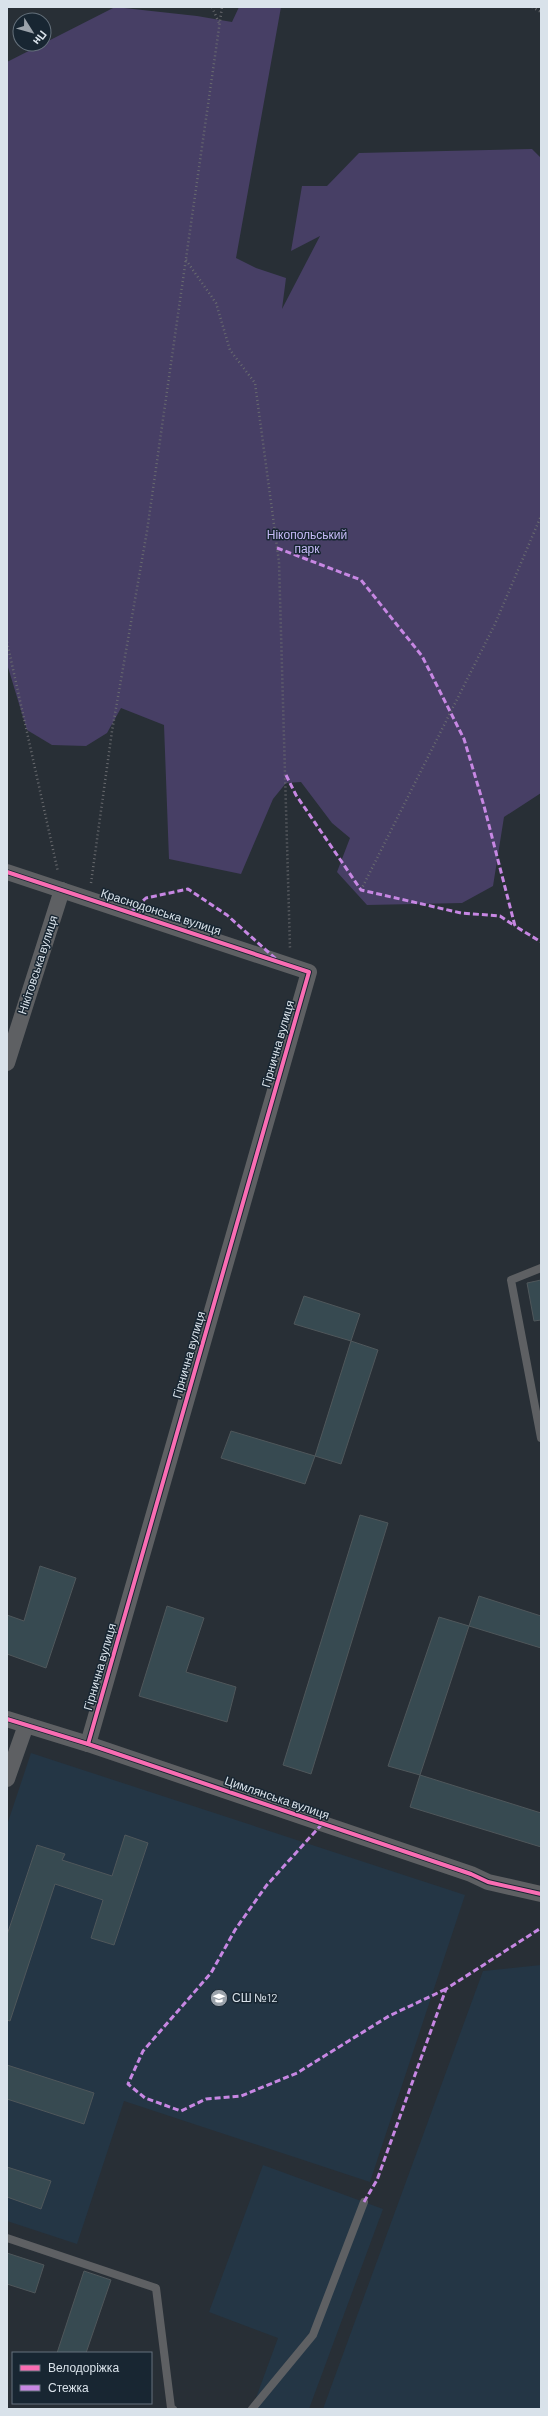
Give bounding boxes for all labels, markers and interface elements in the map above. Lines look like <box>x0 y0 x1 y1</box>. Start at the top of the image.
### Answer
north arrow <box>12 12 52 52</box>
text: Пн <box>31 29 50 48</box>
park label: Нікопольський парк <box>267 527 347 556</box>
street label: Краснодонська вулиця <box>99 885 223 938</box>
street label: Нікітовська вулиця <box>14 913 61 1016</box>
street label: Гірнична вулиця <box>258 999 297 1089</box>
street label: Гірнична вулиця <box>169 1310 208 1400</box>
street label: Гірнична вулиця <box>80 1622 119 1712</box>
street label: Цимлянська вулиця <box>223 1773 331 1822</box>
school or university icon: СШ №12 <box>209 1988 229 2008</box>
place label: СШ №12 <box>232 1990 278 2004</box>
legend <box>12 2352 152 2404</box>
text: Велодоріжка <box>48 2360 119 2375</box>
text: Стежка <box>48 2380 89 2394</box>

